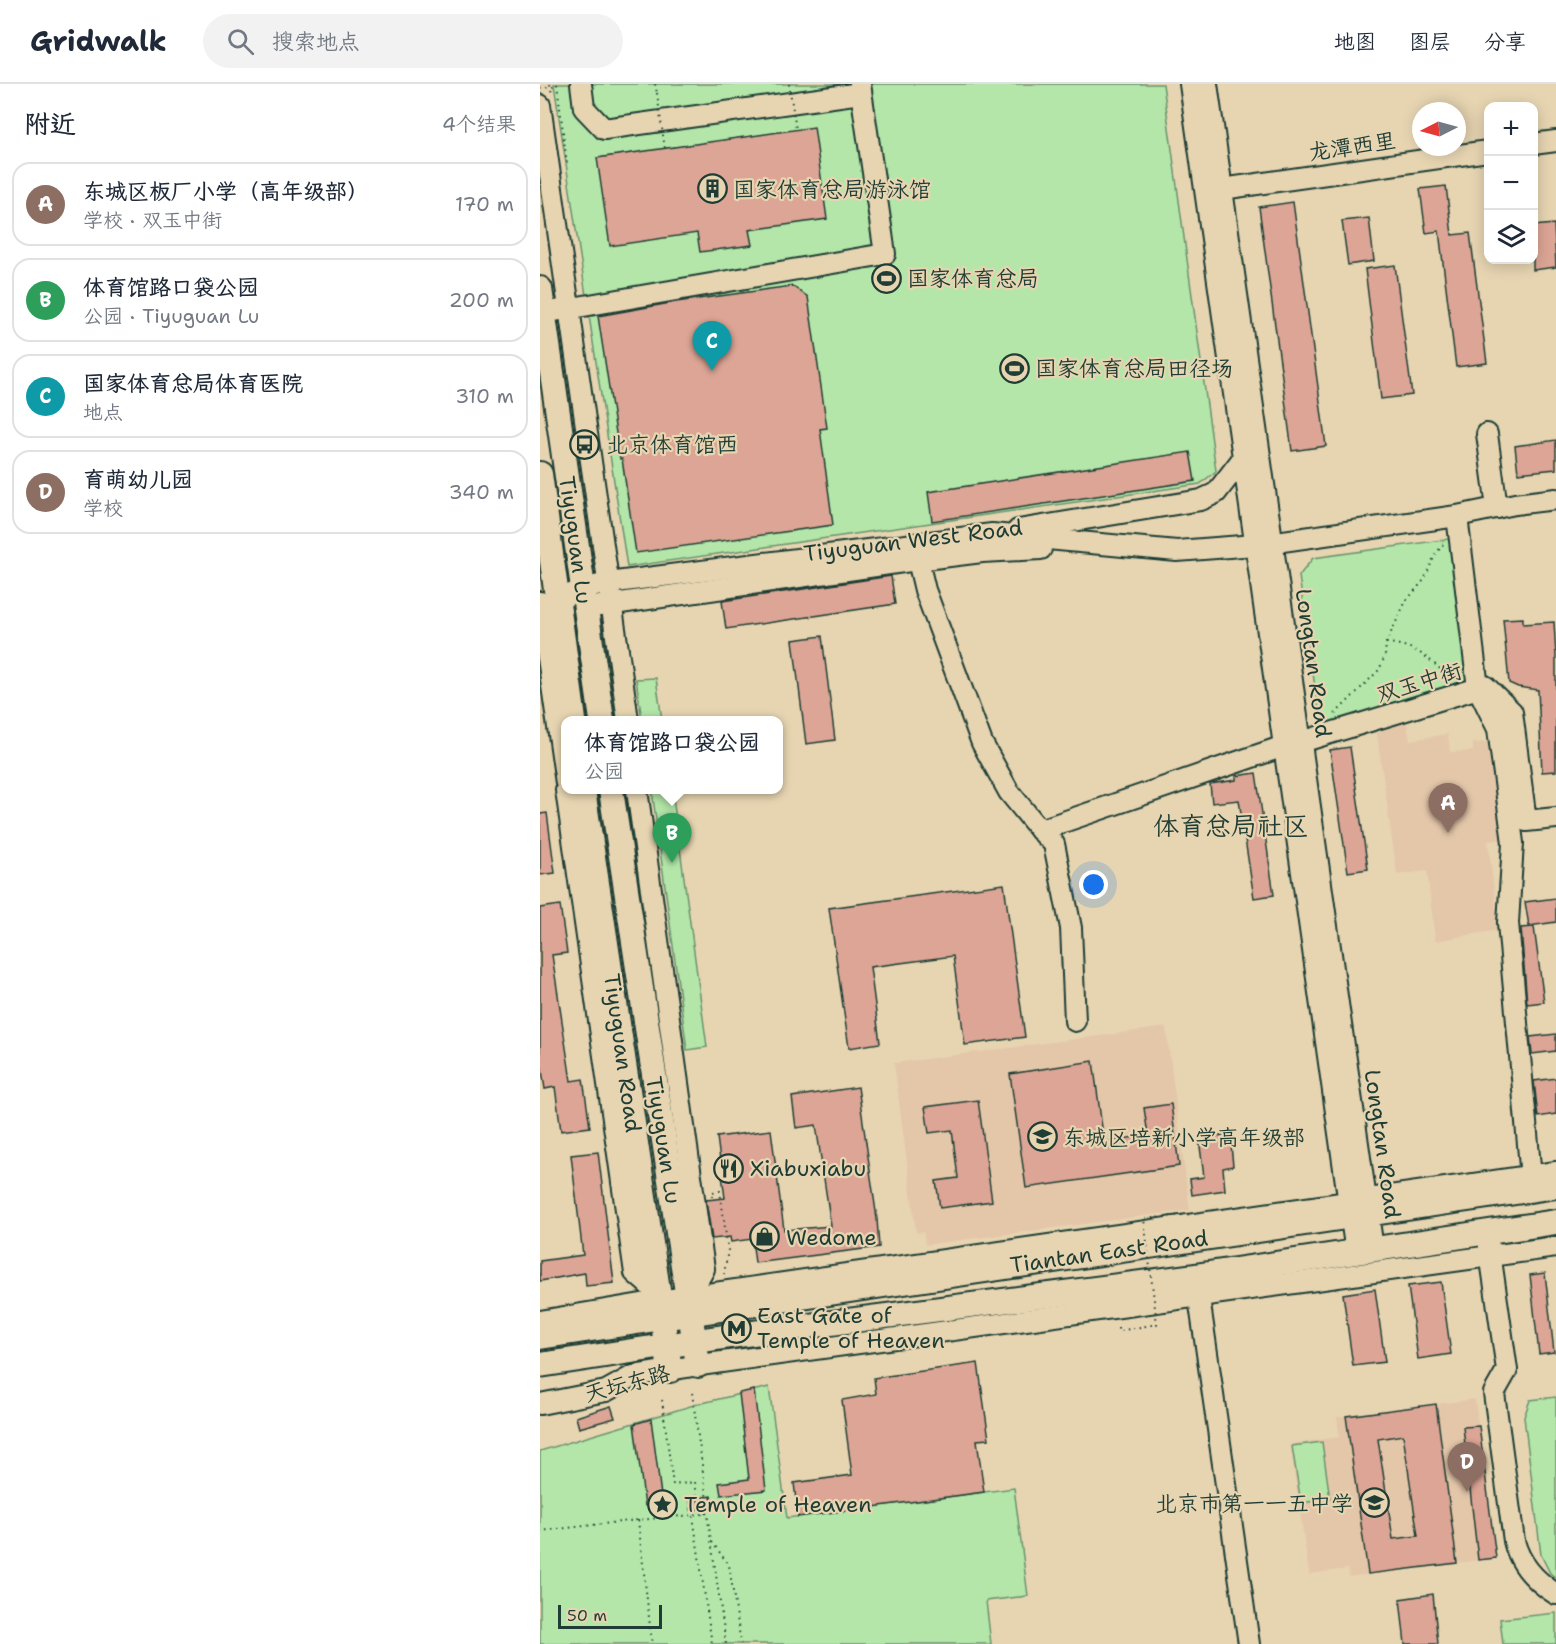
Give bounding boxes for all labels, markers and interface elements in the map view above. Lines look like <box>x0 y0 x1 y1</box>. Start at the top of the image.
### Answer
search box <box>203 14 623 68</box>
text: Gridwalk <box>30 22 167 60</box>
icon: search <box>224 25 257 58</box>
text: 搜索地点 <box>272 27 360 56</box>
text: 地图 <box>1334 28 1376 56</box>
text: 图层 <box>1409 28 1451 56</box>
text: 分享 <box>1484 28 1526 56</box>
north arrow <box>1412 102 1466 156</box>
map controls <box>1484 102 1538 264</box>
button: + <box>1484 102 1538 156</box>
text: 附近 <box>24 106 76 141</box>
text: 4个结果 <box>442 111 516 137</box>
street label: 龙潭西里 <box>1306 126 1398 167</box>
button: − <box>1484 156 1538 210</box>
building icon: 国家体育总局游泳馆 <box>696 173 728 205</box>
place label: 国家体育总局游泳馆 <box>733 175 931 204</box>
text: 东城区板厂小学（高年级部） <box>83 177 369 206</box>
text: A <box>38 191 53 217</box>
text: 170 m <box>455 191 514 217</box>
text: 学校 · 双玉中街 <box>83 207 222 233</box>
button: layers <box>1484 210 1538 264</box>
sports icon: 国家体育总局 <box>870 262 902 294</box>
place label: 国家体育总局 <box>907 264 1039 293</box>
text: 体育馆路口袋公园 <box>83 273 259 302</box>
text: B <box>39 287 52 313</box>
text: 200 m <box>449 287 514 313</box>
text: 公园 · Tiyuguan Lu <box>83 303 259 329</box>
pin: C <box>692 322 732 371</box>
sports icon: 国家体育总局田径场 <box>998 352 1030 384</box>
place label: 国家体育总局田径场 <box>1035 354 1233 383</box>
text: 国家体育总局体育医院 <box>83 369 303 398</box>
text: C <box>39 383 52 409</box>
text: 310 m <box>455 383 514 409</box>
text: 地点 <box>83 399 123 425</box>
bus stop icon: 北京体育馆西 <box>569 428 601 460</box>
place label: 北京体育馆西 <box>606 430 738 459</box>
text: 育萌幼儿园 <box>83 465 193 494</box>
street label: Tiyuguan Lu <box>552 474 599 606</box>
text: D <box>38 479 53 505</box>
text: 340 m <box>449 479 514 505</box>
text: 学校 <box>83 495 123 521</box>
street label: Tiyuguan West Road <box>802 513 1024 568</box>
street label: Longtan Road <box>1289 587 1338 740</box>
street label: 双玉中街 <box>1373 656 1465 709</box>
popup <box>561 716 783 794</box>
text: 体育馆路口袋公园 <box>584 728 760 757</box>
text: 公园 <box>584 758 624 784</box>
pin: A <box>1428 784 1468 833</box>
district label: 体育总局社区 <box>1153 808 1309 843</box>
pin: B <box>652 814 692 863</box>
your location <box>1079 870 1108 899</box>
street label: Tiyuguan Road <box>597 972 648 1134</box>
street label: Longtan Road <box>1358 1068 1407 1221</box>
street label: Tiyuguan Lu <box>639 1074 688 1206</box>
school or university icon: 东城区培新小学高年级部 <box>1026 1121 1058 1153</box>
place label: 东城区培新小学高年级部 <box>1063 1123 1305 1152</box>
restaurant icon: Xiabuxiabu <box>713 1152 745 1184</box>
place label: Xiabuxiabu <box>750 1154 866 1183</box>
shop icon: Wedome <box>749 1221 781 1253</box>
place label: Wedome <box>786 1223 877 1252</box>
street label: Tiantan East Road <box>1008 1223 1210 1280</box>
place label: East Gate of Temple of Heaven <box>757 1301 945 1355</box>
metro station icon: East Gate of Temple of Heaven <box>720 1312 752 1344</box>
street label: 天坛东路 <box>581 1358 673 1409</box>
pin: D <box>1448 1442 1486 1492</box>
school or university icon: 北京市第一一五中学 <box>1358 1487 1390 1519</box>
place icon: Temple of Heaven <box>647 1488 679 1520</box>
place label: 北京市第一一五中学 <box>1155 1489 1353 1518</box>
place label: Temple of Heaven <box>684 1490 872 1519</box>
scale bar <box>558 1602 662 1630</box>
text: 50 m <box>567 1605 607 1626</box>

